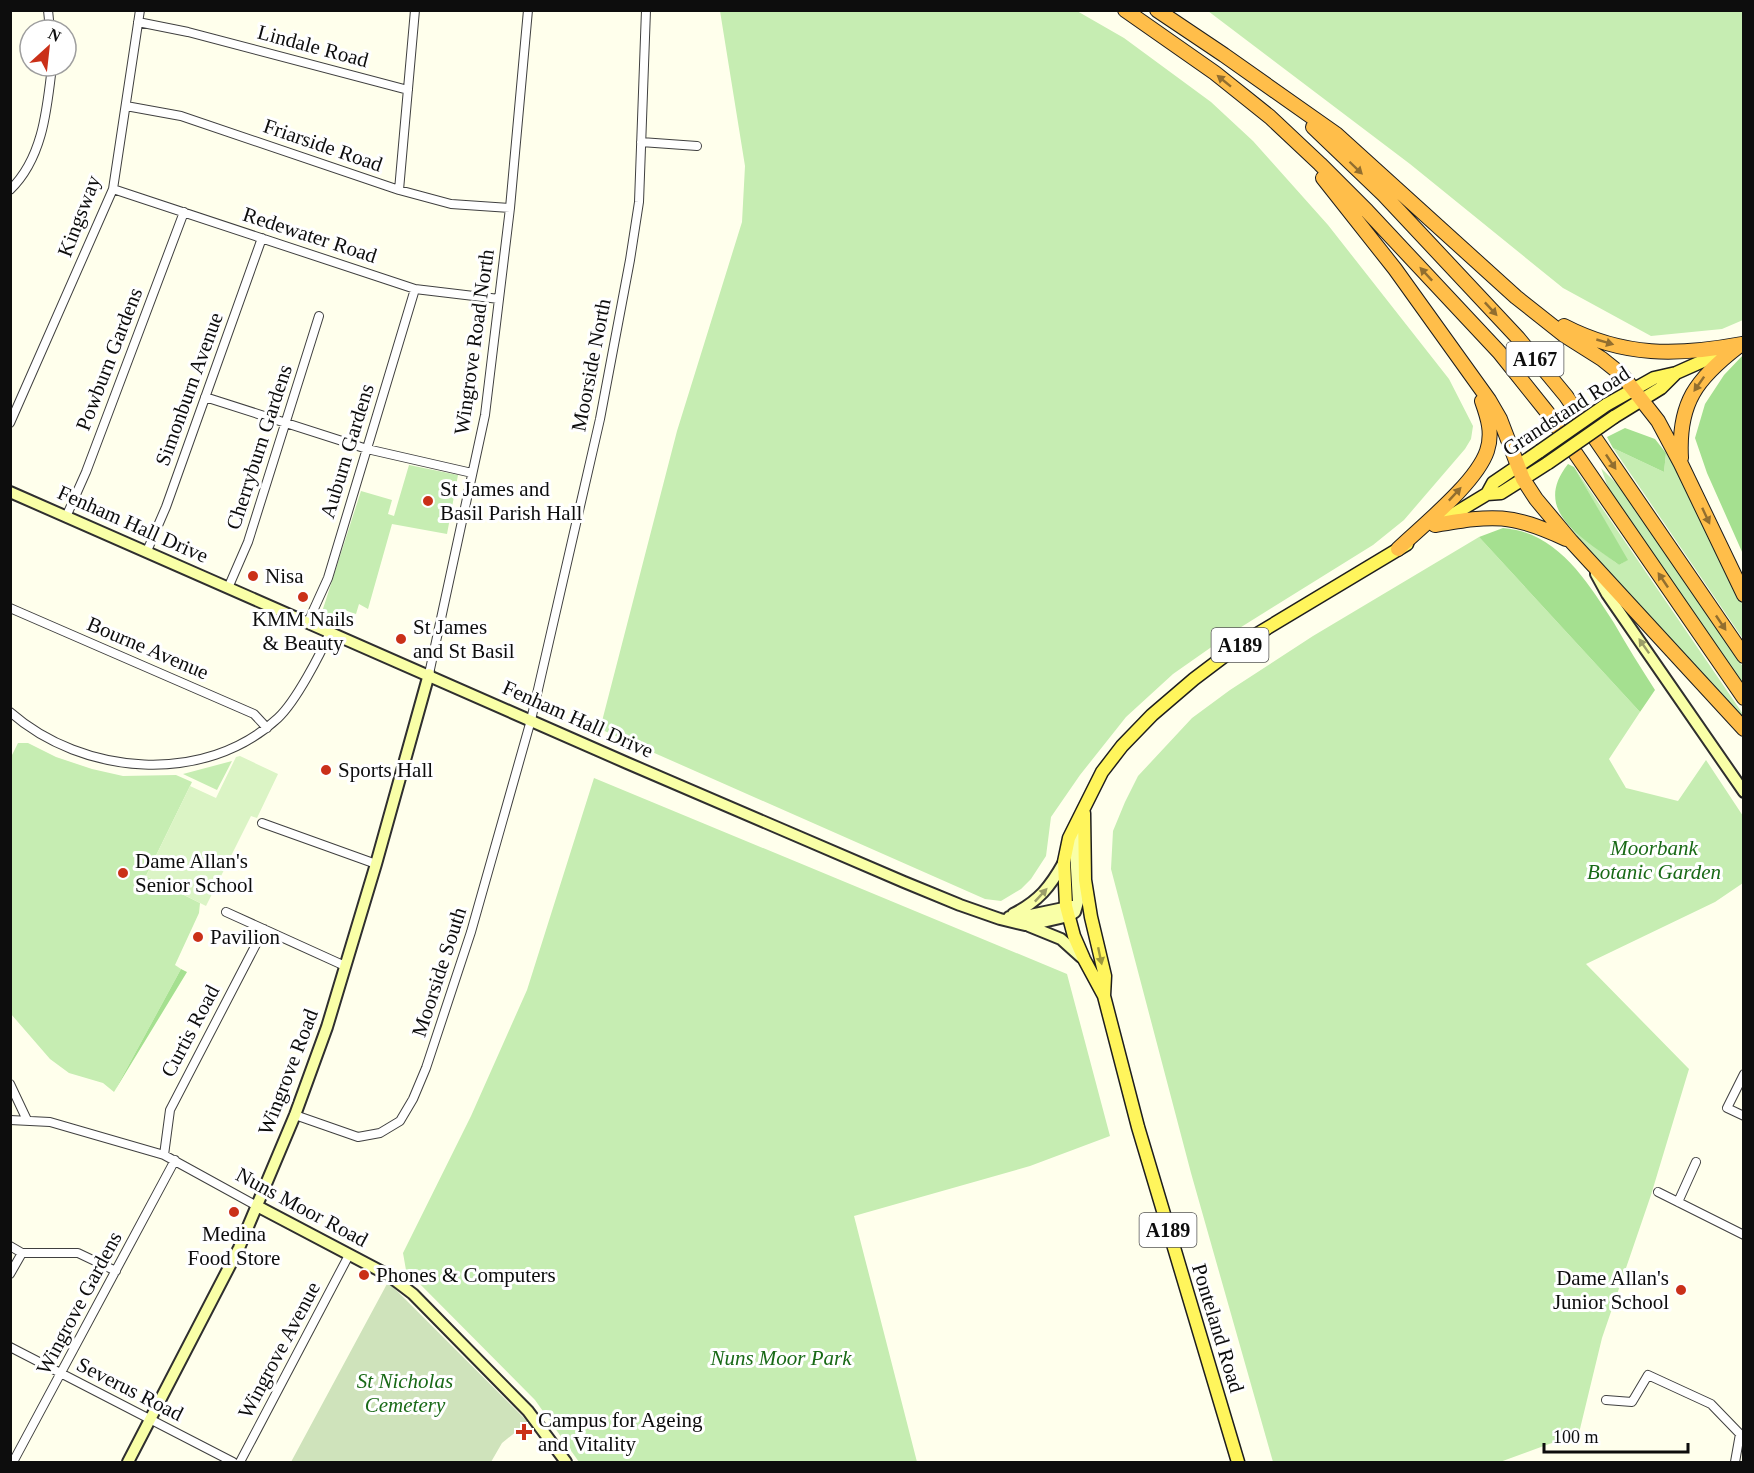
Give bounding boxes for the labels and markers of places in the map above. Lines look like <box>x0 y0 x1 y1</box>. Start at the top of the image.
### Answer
place label: St James and Basil Parish Hall <box>440 477 582 525</box>
marker: St James and Basil Parish Hall <box>421 494 435 508</box>
place label: Nisa <box>265 564 304 588</box>
marker: Nisa <box>246 569 260 583</box>
marker: KMM Nails & Beauty <box>296 590 310 604</box>
place label: KMM Nails & Beauty <box>252 607 354 655</box>
place label: St James and St Basil <box>413 615 515 663</box>
marker: St James and St Basil <box>394 632 408 646</box>
place label: Sports Hall <box>338 758 433 782</box>
marker: Sports Hall <box>319 763 333 777</box>
place label: Dame Allan's Senior School <box>135 849 254 897</box>
marker: Dame Allan's Senior School <box>116 866 130 880</box>
place label: Pavilion <box>210 925 281 949</box>
marker: Pavilion <box>191 930 205 944</box>
marker: Medina Food Store <box>227 1205 241 1219</box>
place label: Medina Food Store <box>188 1222 280 1270</box>
place label: Phones & Computers <box>376 1263 556 1287</box>
place label: Dame Allan's Junior School <box>1553 1266 1669 1314</box>
marker: Phones & Computers <box>357 1268 371 1282</box>
marker: Dame Allan's Junior School <box>1674 1283 1688 1297</box>
place label: Campus for Ageing and Vitality <box>538 1408 703 1456</box>
marker: Campus for Ageing and Vitality <box>515 1423 533 1441</box>

